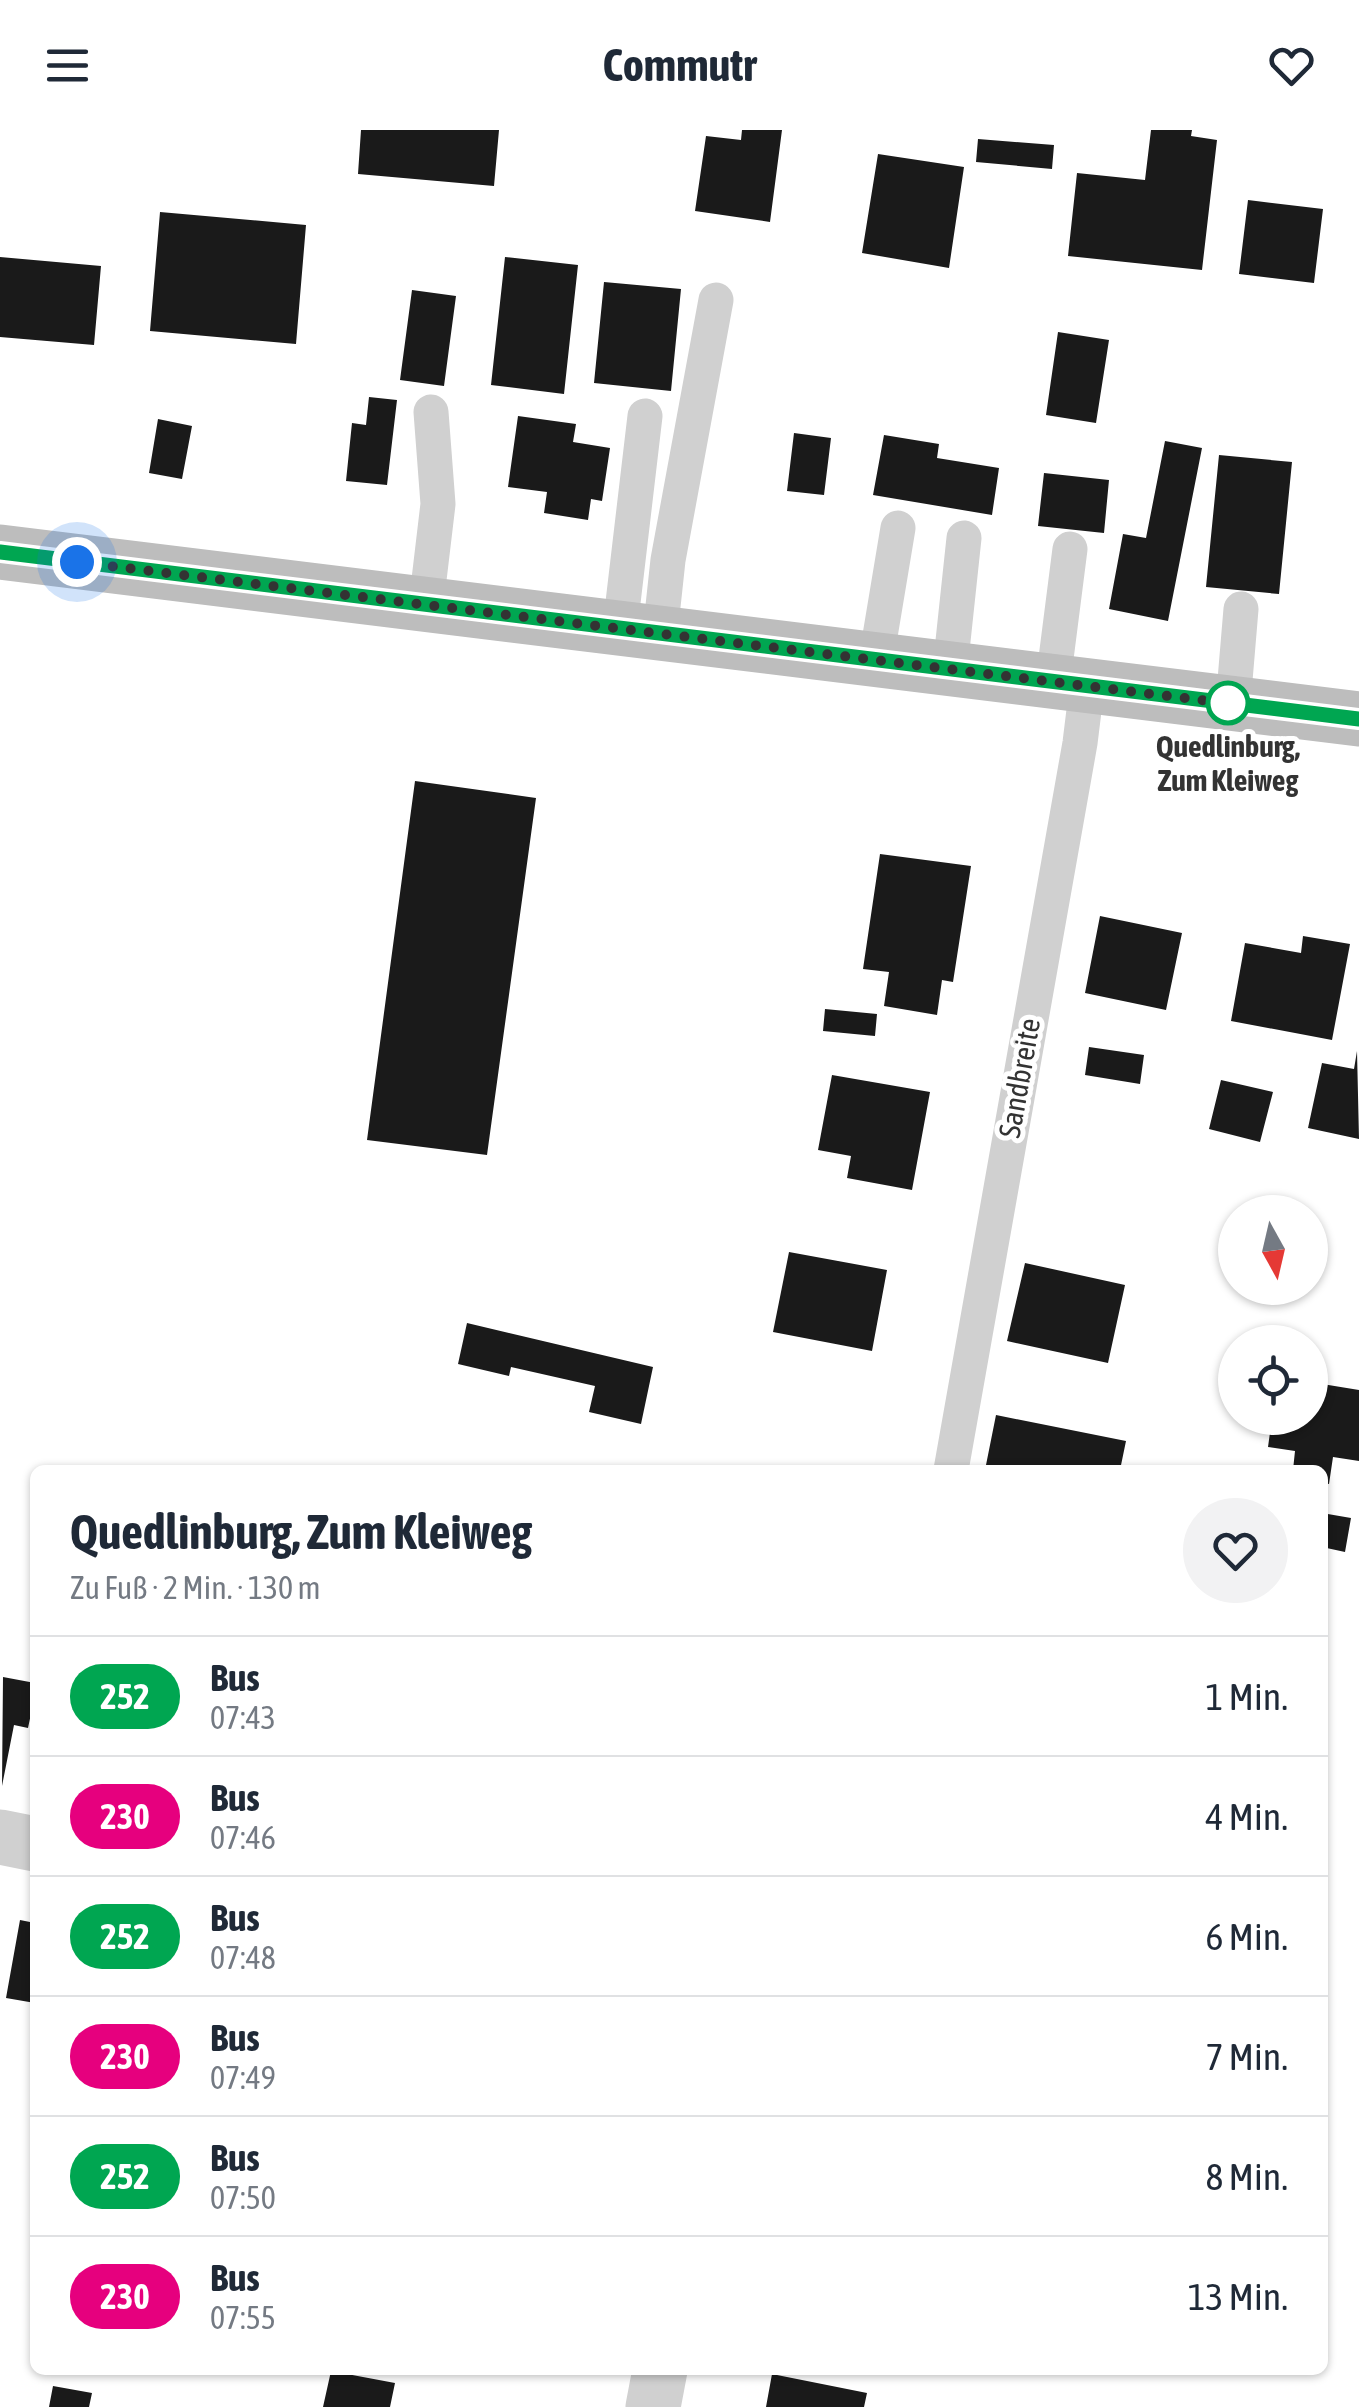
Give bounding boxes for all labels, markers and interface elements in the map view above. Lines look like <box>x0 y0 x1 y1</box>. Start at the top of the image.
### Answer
icon: menu <box>40 38 95 93</box>
icon: heart <box>1264 38 1319 93</box>
text: Commutr <box>602 39 757 91</box>
your location <box>52 537 102 587</box>
marker: Quedlinburg, Zum Kleiweg <box>1207 682 1249 724</box>
place label: Quedlinburg, Zum Kleiweg <box>1156 729 1300 797</box>
street label: Sandbreite <box>992 1015 1046 1140</box>
north arrow <box>1218 1195 1328 1305</box>
map controls <box>1218 1195 1328 1435</box>
button: locate <box>1218 1325 1328 1435</box>
button: heart <box>1183 1498 1288 1603</box>
text: Quedlinburg, Zum Kleiweg <box>70 1504 532 1559</box>
text: Zu Fuß · 2 Min. · 130 m <box>70 1569 321 1606</box>
text: Bus <box>210 1656 260 1699</box>
text: 1 Min. <box>1206 1675 1288 1718</box>
text: 252 <box>100 1676 150 1716</box>
text: 07:43 <box>210 1699 276 1736</box>
text: Bus <box>210 1776 260 1819</box>
text: 4 Min. <box>1206 1795 1288 1838</box>
text: 230 <box>100 1796 150 1836</box>
text: 07:46 <box>210 1819 276 1856</box>
text: Bus <box>210 1896 260 1939</box>
text: 6 Min. <box>1206 1915 1288 1958</box>
text: 252 <box>100 1916 150 1956</box>
text: 07:48 <box>210 1939 276 1976</box>
text: Bus <box>210 2016 260 2059</box>
text: 7 Min. <box>1206 2035 1288 2078</box>
text: 230 <box>100 2036 150 2076</box>
text: 07:49 <box>210 2059 276 2096</box>
text: Bus <box>210 2136 260 2179</box>
text: 8 Min. <box>1206 2155 1288 2198</box>
text: 252 <box>100 2156 150 2196</box>
text: 07:50 <box>210 2179 276 2216</box>
text: Bus <box>210 2256 260 2299</box>
text: 13 Min. <box>1188 2275 1288 2318</box>
text: 230 <box>100 2276 150 2316</box>
text: 07:55 <box>210 2299 276 2336</box>

